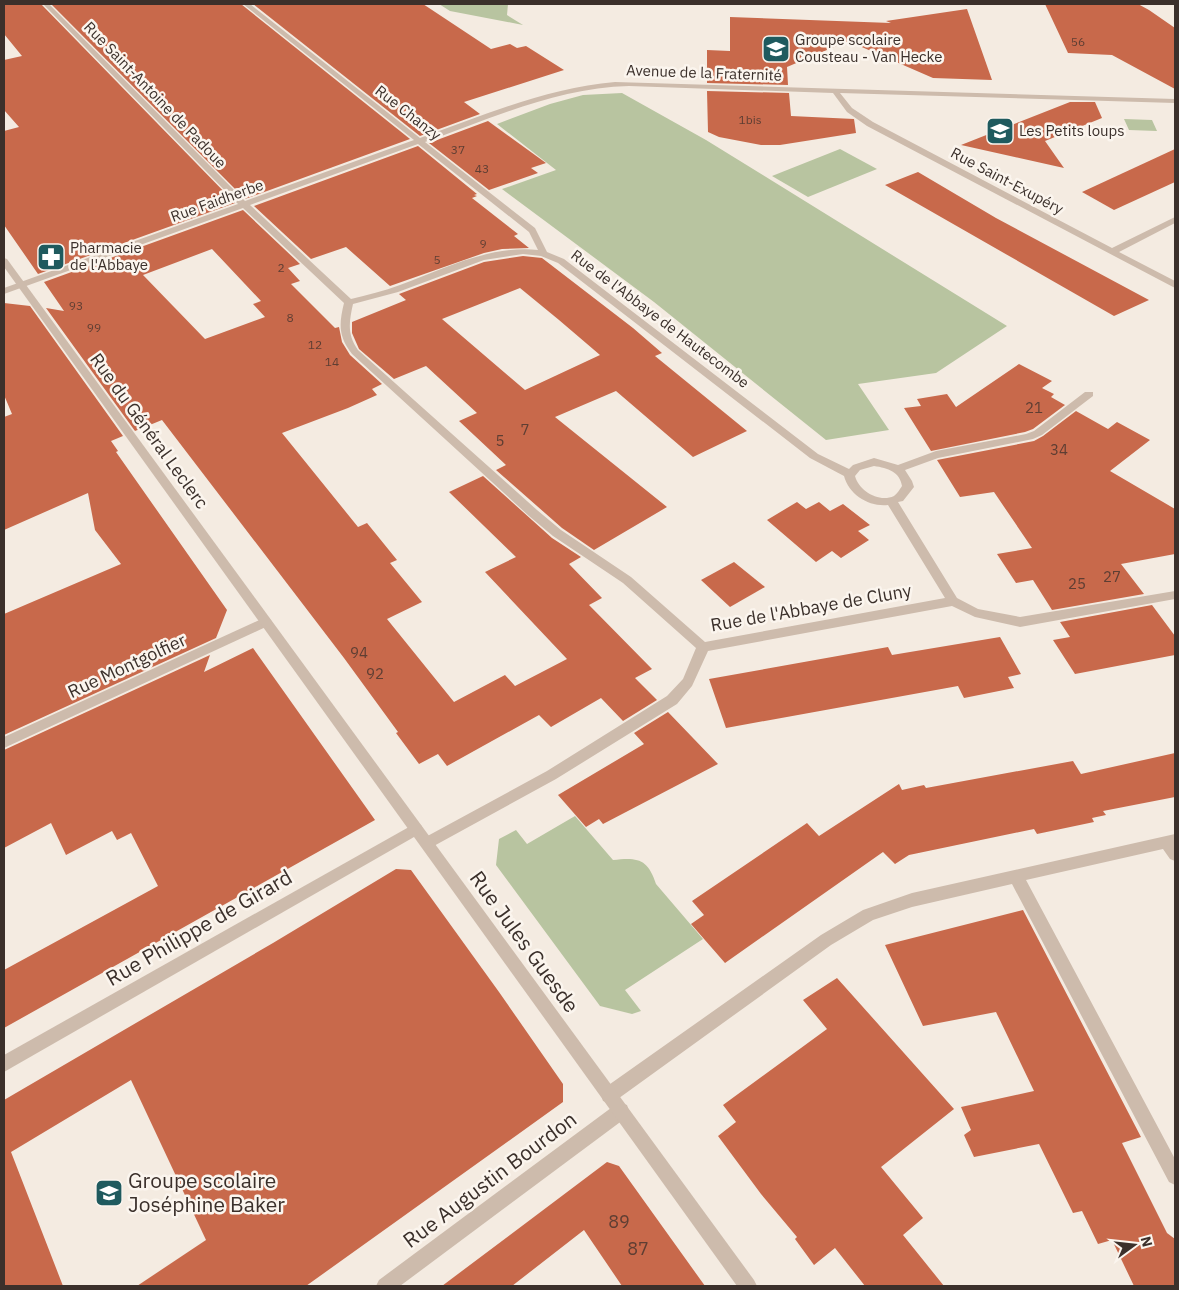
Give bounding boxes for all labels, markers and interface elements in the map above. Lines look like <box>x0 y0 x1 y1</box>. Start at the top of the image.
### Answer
street label: Rue Saint-Antoine de Padoue <box>80 17 230 172</box>
place label: Groupe scolaire Cousteau - Van Hecke <box>795 30 943 66</box>
school or university icon: Groupe scolaire Cousteau - Van Hecke <box>761 34 791 64</box>
house number: 56 <box>1071 34 1085 49</box>
street label: Avenue de la Fraternité <box>626 60 782 85</box>
street label: Rue Chanzy <box>371 81 446 145</box>
house number: 1bis <box>738 112 762 127</box>
school or university icon: Les Petits loups <box>985 116 1015 146</box>
place label: Les Petits loups <box>1019 121 1125 140</box>
house number: 37 <box>451 142 465 157</box>
street label: Rue Saint-Exupéry <box>948 143 1067 218</box>
house number: 43 <box>475 161 489 176</box>
street label: Rue Faidherbe <box>168 175 266 226</box>
house number: 9 <box>479 236 487 251</box>
place label: Pharmacie de l'Abbaye <box>70 238 148 274</box>
pharmacy icon: Pharmacie de l'Abbaye <box>36 242 66 272</box>
street label: Rue de l'Abbaye de Hautecombe <box>567 245 753 392</box>
house number: 5 <box>433 252 441 267</box>
house number: 2 <box>277 260 285 275</box>
house number: 93 <box>69 298 83 313</box>
house number: 8 <box>286 310 294 325</box>
house number: 99 <box>87 320 101 335</box>
house number: 12 <box>308 337 322 352</box>
street label: Rue du Général Leclerc <box>85 348 214 513</box>
house number: 14 <box>325 354 339 369</box>
house number: 21 <box>1025 398 1043 417</box>
house number: 7 <box>520 420 530 439</box>
house number: 5 <box>495 431 505 450</box>
house number: 34 <box>1050 440 1068 459</box>
house number: 27 <box>1103 567 1121 586</box>
house number: 25 <box>1068 574 1086 593</box>
street label: Rue de l'Abbaye de Cluny <box>709 578 913 637</box>
street label: Rue Montgolfier <box>64 628 190 703</box>
house number: 94 <box>350 643 368 662</box>
house number: 92 <box>366 664 384 683</box>
street label: Rue Philippe de Girard <box>100 862 297 992</box>
street label: Rue Jules Guesde <box>464 865 586 1018</box>
street label: Rue Augustin Bourdon <box>397 1105 582 1254</box>
place label: Groupe scolaire Joséphine Baker <box>128 1166 285 1218</box>
school or university icon: Groupe scolaire Joséphine Baker <box>94 1178 124 1208</box>
house number: 89 <box>608 1210 630 1233</box>
north arrow <box>1109 1220 1159 1270</box>
text: N <box>1137 1234 1157 1249</box>
house number: 87 <box>627 1237 649 1260</box>

